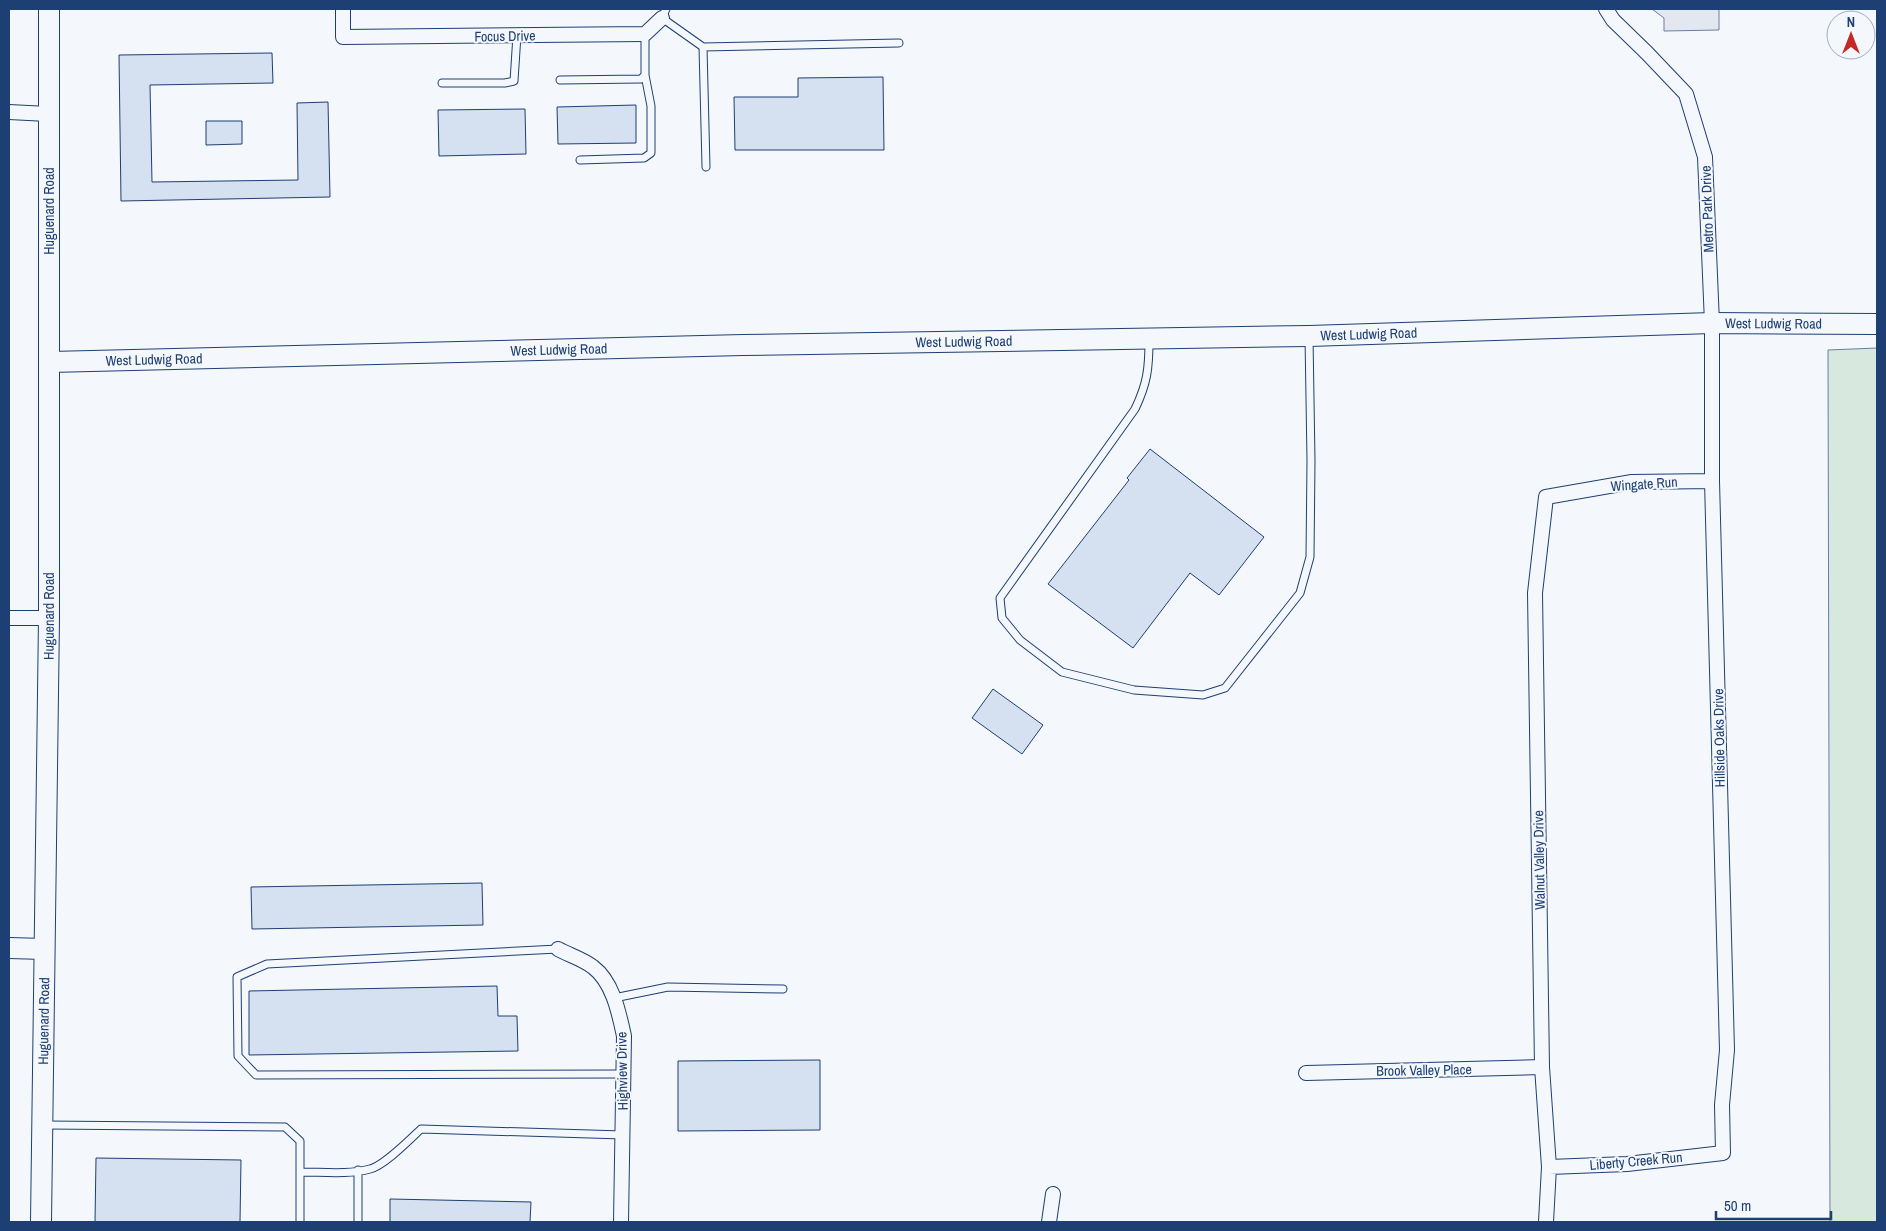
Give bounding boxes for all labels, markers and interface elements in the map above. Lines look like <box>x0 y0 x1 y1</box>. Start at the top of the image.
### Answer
north arrow <box>1826 10 1876 60</box>
text: N <box>1847 13 1855 31</box>
street label: Focus Drive <box>474 26 536 46</box>
street label: Metro Park Drive <box>1696 165 1718 253</box>
street label: Huguenard Road <box>40 167 58 255</box>
street label: West Ludwig Road <box>1725 314 1822 333</box>
street label: West Ludwig Road <box>1320 324 1417 345</box>
street label: West Ludwig Road <box>915 332 1012 351</box>
street label: West Ludwig Road <box>510 339 608 360</box>
street label: West Ludwig Road <box>105 349 203 370</box>
street label: Wingate Run <box>1610 473 1678 495</box>
street label: Huguenard Road <box>39 572 58 660</box>
street label: Hillside Oaks Drive <box>1709 688 1729 788</box>
street label: Walnut Valley Drive <box>1529 810 1549 910</box>
street label: Huguenard Road <box>34 977 53 1065</box>
street label: Highview Drive <box>612 1032 632 1110</box>
street label: Brook Valley Place <box>1376 1060 1472 1080</box>
street label: Liberty Creek Run <box>1589 1148 1683 1174</box>
scale bar <box>1716 1188 1831 1220</box>
text: 50 m <box>1724 1195 1751 1216</box>

